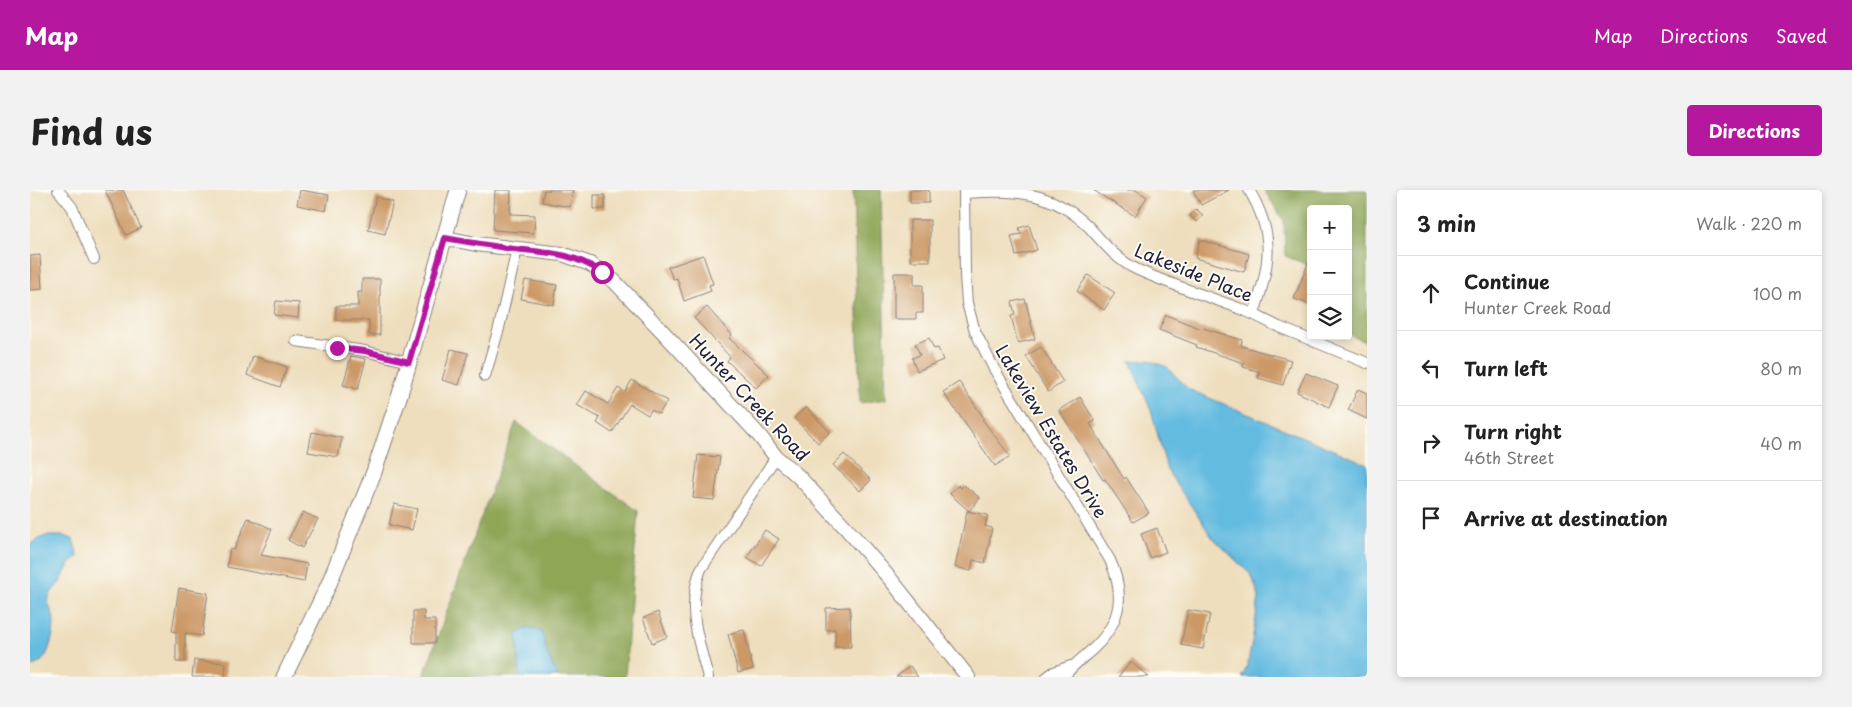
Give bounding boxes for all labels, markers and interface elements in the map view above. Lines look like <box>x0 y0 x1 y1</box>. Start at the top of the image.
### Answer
text: Map <box>25 17 78 53</box>
text: Map <box>1594 22 1632 49</box>
text: Directions <box>1660 22 1748 49</box>
text: Saved <box>1776 22 1827 49</box>
text: Find us <box>30 104 152 157</box>
button: Directions <box>1687 105 1822 156</box>
map controls <box>1307 205 1352 340</box>
button: + <box>1307 205 1352 250</box>
text: 3 min <box>1417 207 1476 239</box>
text: Walk · 220 m <box>1696 211 1802 235</box>
street label: Lakeside Place <box>1131 236 1257 308</box>
button: − <box>1307 250 1352 295</box>
route start <box>591 261 614 284</box>
text: Continue <box>1464 267 1550 295</box>
icon: ahead <box>1417 279 1445 307</box>
text: 100 m <box>1753 281 1802 305</box>
button: layers <box>1307 295 1352 340</box>
text: Hunter Creek Road <box>1464 295 1611 319</box>
street label: Hunter Creek Road <box>684 327 816 467</box>
route end <box>326 337 349 360</box>
street label: Lakeview Estates Drive <box>989 339 1115 523</box>
icon: left <box>1417 354 1445 382</box>
text: Turn left <box>1464 354 1548 382</box>
text: 80 m <box>1760 356 1802 380</box>
text: Turn right <box>1464 417 1562 445</box>
icon: right <box>1417 429 1445 457</box>
text: 40 m <box>1760 431 1802 455</box>
text: 46th Street <box>1464 445 1554 469</box>
icon: arrive <box>1417 504 1445 532</box>
text: Arrive at destination <box>1464 504 1668 532</box>

